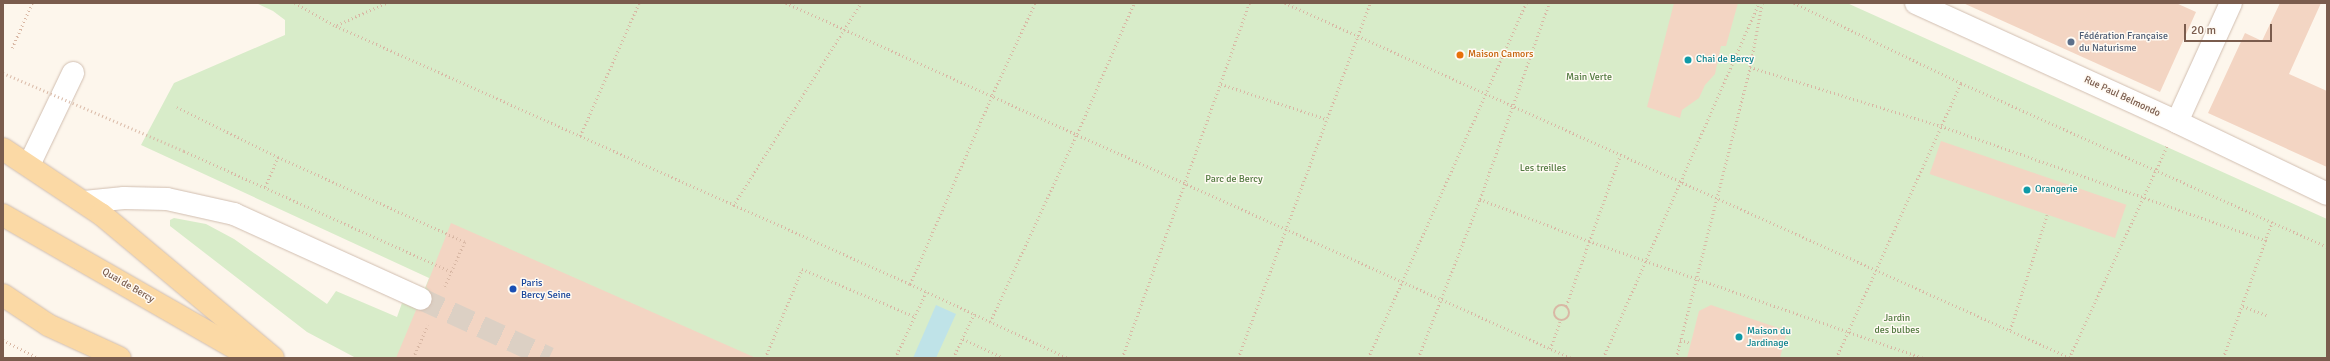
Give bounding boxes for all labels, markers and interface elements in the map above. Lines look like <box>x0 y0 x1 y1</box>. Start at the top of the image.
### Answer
scale bar <box>2186 16 2274 42</box>
text: 20 m <box>2191 23 2216 38</box>
place label: Fédération Française du Naturisme <box>2079 30 2168 54</box>
marker: Fédération Française du Naturisme <box>2066 37 2076 47</box>
place label: Maison Camors <box>1468 49 1533 61</box>
marker: Maison Camors <box>1455 50 1465 60</box>
place label: Chai de Bercy <box>1696 54 1754 66</box>
marker: Chai de Bercy <box>1683 55 1693 65</box>
park label: Main Verte <box>1566 72 1612 84</box>
street label: Rue Paul Belmondo <box>2082 74 2162 120</box>
park label: Les treilles <box>1520 163 1566 175</box>
park label: Parc de Bercy <box>1205 174 1263 186</box>
place label: Orangerie <box>2035 184 2078 196</box>
marker: Orangerie <box>2022 185 2032 195</box>
street label: Quai de Bercy <box>100 266 156 306</box>
place label: Paris Bercy Seine <box>521 277 571 300</box>
marker: Paris Bercy Seine <box>508 284 518 294</box>
park label: Jardin des bulbes <box>1874 312 1920 336</box>
place label: Maison du Jardinage <box>1747 325 1791 348</box>
marker: Maison du Jardinage <box>1734 332 1744 342</box>

